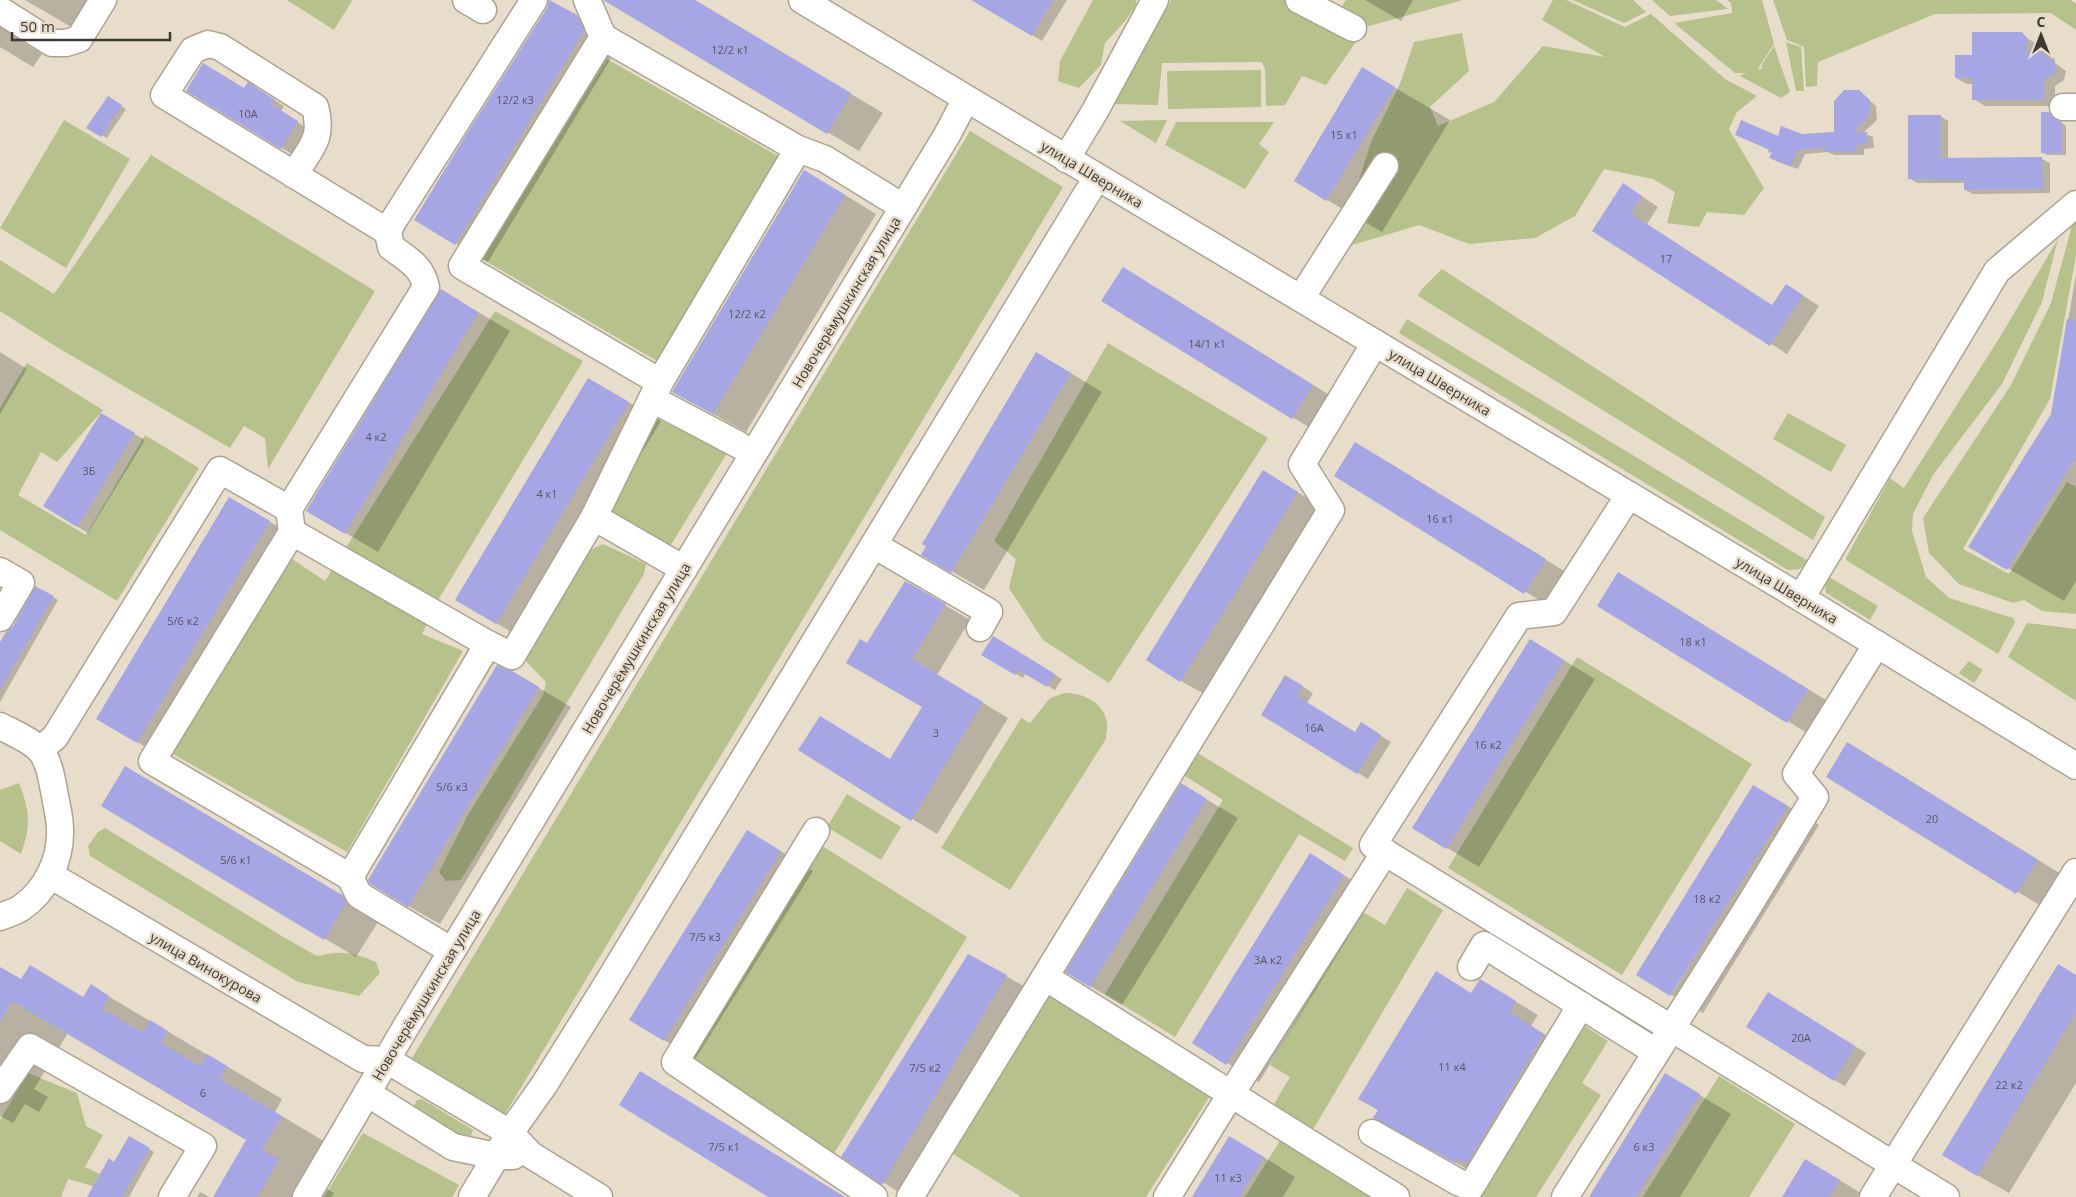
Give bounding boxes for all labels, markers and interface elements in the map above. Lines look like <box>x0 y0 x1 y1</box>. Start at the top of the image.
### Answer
scale bar <box>12 10 170 42</box>
north arrow <box>2016 10 2066 60</box>
text: С <box>2037 12 2046 31</box>
text: 50 m <box>20 16 55 36</box>
house number: 12/2 к1 <box>711 42 749 57</box>
house number: 12/2 к3 <box>496 92 534 107</box>
house number: 10А <box>238 106 258 121</box>
house number: 15 к1 <box>1330 127 1358 142</box>
street label: улица Шверника <box>1037 136 1147 212</box>
street label: Новочерёмушкинская улица <box>787 213 905 391</box>
house number: 17 <box>1660 251 1672 266</box>
house number: 12/2 к2 <box>728 306 766 321</box>
house number: 14/1 к1 <box>1188 336 1226 351</box>
street label: улица Шверника <box>1385 344 1495 420</box>
house number: 4 к2 <box>365 429 387 444</box>
house number: 3Б <box>82 463 96 478</box>
house number: 4 к1 <box>536 486 558 501</box>
house number: 16 к1 <box>1426 511 1454 526</box>
street label: улица Шверника <box>1732 552 1842 628</box>
street label: Новочерёмушкинская улица <box>577 559 695 737</box>
house number: 5/6 к2 <box>167 613 199 628</box>
house number: 18 к1 <box>1679 634 1707 649</box>
house number: 16А <box>1304 720 1324 735</box>
house number: 3 <box>933 725 939 740</box>
house number: 16 к2 <box>1474 737 1502 752</box>
house number: 5/6 к3 <box>436 779 468 794</box>
house number: 20 <box>1926 811 1938 826</box>
house number: 5/6 к1 <box>220 852 252 867</box>
house number: 18 к2 <box>1693 891 1721 906</box>
street label: Новочерёмушкинская улица <box>367 906 485 1084</box>
street label: улица Винокурова <box>147 927 265 1007</box>
house number: 7/5 к3 <box>689 929 721 944</box>
house number: 3А к2 <box>1254 952 1282 967</box>
house number: 20А <box>1791 1030 1811 1045</box>
house number: 11 к4 <box>1438 1059 1466 1074</box>
house number: 7/5 к2 <box>909 1060 941 1075</box>
house number: 22 к2 <box>1995 1077 2023 1092</box>
house number: 6 <box>200 1085 206 1100</box>
house number: 7/5 к1 <box>708 1139 740 1154</box>
house number: 6 к3 <box>1633 1139 1655 1154</box>
house number: 11 к3 <box>1214 1170 1242 1185</box>

